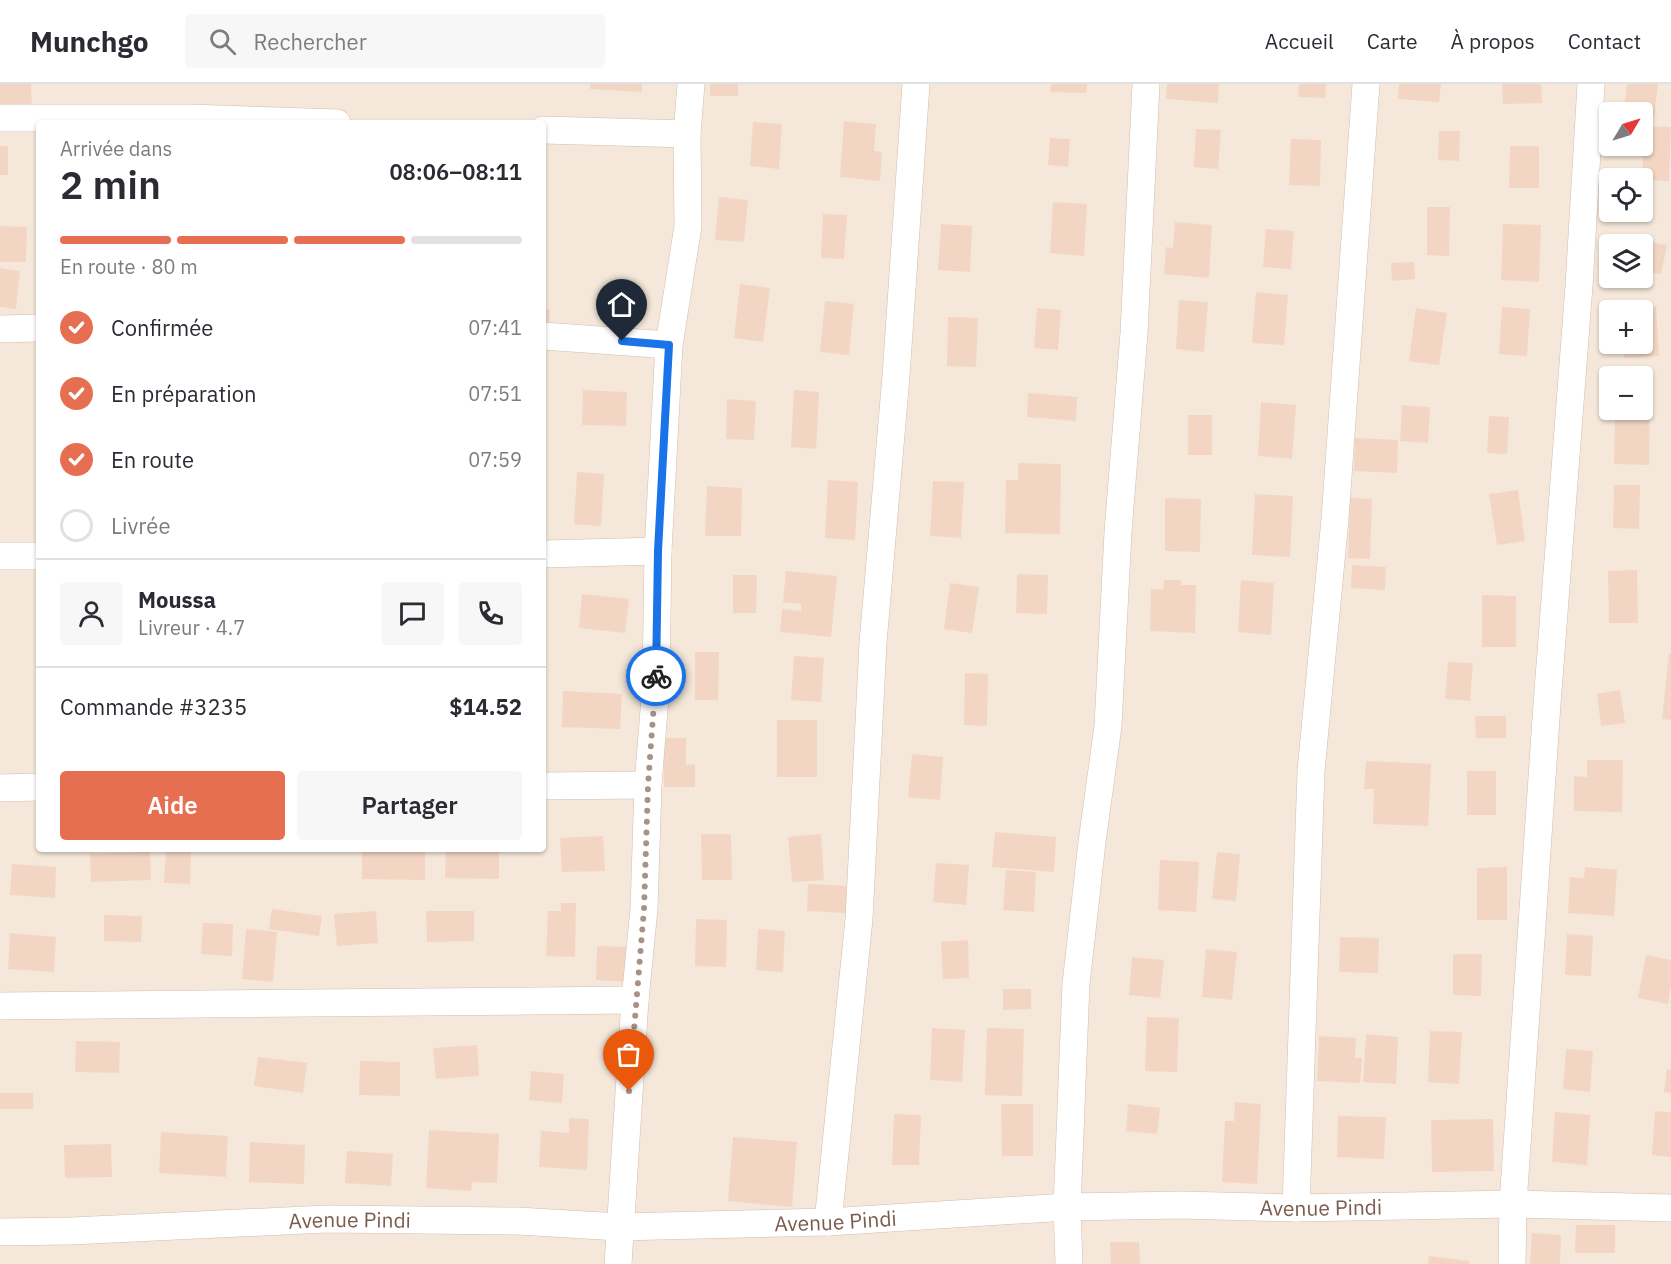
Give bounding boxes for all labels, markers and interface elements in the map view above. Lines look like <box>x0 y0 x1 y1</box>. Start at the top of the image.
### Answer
search box <box>185 14 605 68</box>
text: Munchgo <box>30 23 149 60</box>
icon: search <box>206 25 239 58</box>
text: Rechercher <box>254 27 367 56</box>
text: Accueil <box>1265 27 1334 55</box>
text: Carte <box>1367 27 1418 55</box>
text: À propos <box>1451 27 1535 55</box>
text: Contact <box>1568 27 1641 55</box>
north arrow <box>1599 102 1653 156</box>
map controls <box>1599 102 1653 420</box>
text: Arrivée dans <box>60 135 172 162</box>
text: 08:06–08:11 <box>389 157 522 186</box>
text: 2 min <box>60 159 161 210</box>
button: locate <box>1599 168 1653 222</box>
button: layers <box>1599 234 1653 288</box>
text: En route · 80 m <box>60 253 198 280</box>
pin <box>596 279 647 341</box>
icon: home <box>605 288 638 321</box>
button: + <box>1599 300 1653 354</box>
icon: check <box>60 311 93 344</box>
text: Confirmée <box>111 313 213 342</box>
text: 07:41 <box>468 314 522 341</box>
button: − <box>1599 366 1653 420</box>
icon: check <box>60 377 93 410</box>
text: En préparation <box>111 379 257 408</box>
text: 07:51 <box>468 380 522 407</box>
icon: check <box>60 443 93 476</box>
text: En route <box>111 445 194 474</box>
text: 07:59 <box>468 446 522 473</box>
text: Livrée <box>111 511 170 540</box>
button: person <box>60 582 123 645</box>
button: chat <box>381 582 444 645</box>
button: phone <box>459 582 522 645</box>
text: Moussa <box>138 585 216 614</box>
text: Livreur · 4.7 <box>138 614 245 641</box>
courier <box>626 646 686 706</box>
icon: bike <box>640 660 673 693</box>
text: Commande #3235 <box>60 692 247 721</box>
text: $14.52 <box>449 692 522 721</box>
button: Aide <box>60 771 285 840</box>
button: Partager <box>297 771 522 840</box>
pin <box>603 1029 654 1091</box>
icon: bag <box>612 1038 645 1071</box>
street label: Avenue Pindi <box>1259 1192 1382 1222</box>
street label: Avenue Pindi <box>774 1204 897 1237</box>
street label: Avenue Pindi <box>288 1205 411 1235</box>

